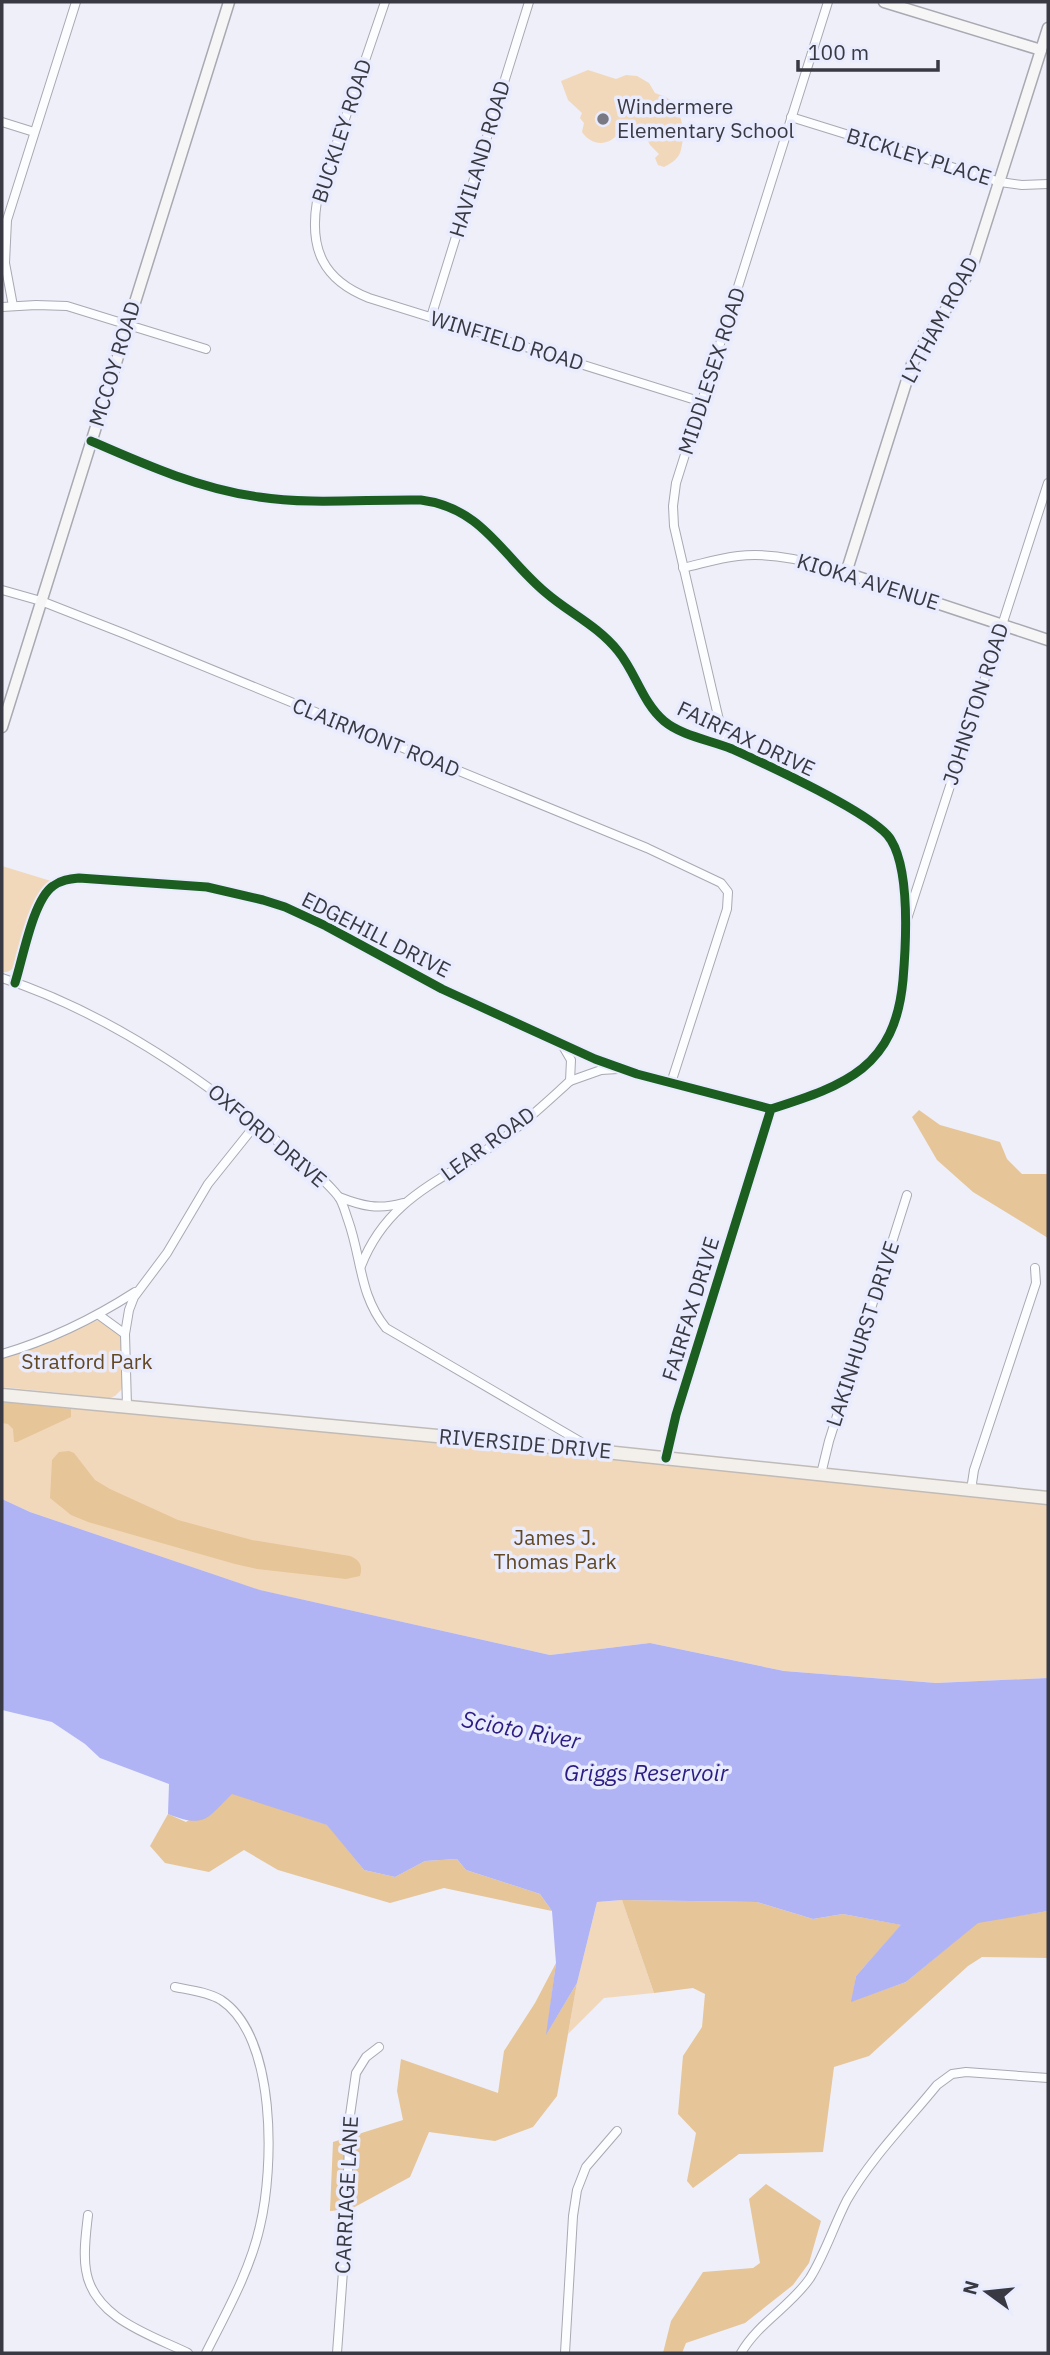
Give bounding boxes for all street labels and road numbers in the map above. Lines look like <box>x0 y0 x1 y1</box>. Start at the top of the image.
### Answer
street label: BUCKLEY ROAD <box>305 55 377 206</box>
street label: HAVILAND ROAD <box>442 77 516 240</box>
street label: BICKLEY PLACE <box>843 121 995 191</box>
street label: LYTHAM ROAD <box>894 252 984 388</box>
street label: MIDDLESEX ROAD <box>671 284 751 458</box>
street label: MCCOY ROAD <box>82 298 146 430</box>
street label: WINFIELD ROAD <box>427 303 588 377</box>
street label: KIOKA AVENUE <box>794 546 943 616</box>
street label: JOHNSTON ROAD <box>936 619 1014 788</box>
street label: CLAIRMONT ROAD <box>288 691 464 783</box>
street label: FAIRFAX DRIVE <box>673 694 820 782</box>
street label: EDGEHILL DRIVE <box>297 885 456 984</box>
street label: OXFORD DRIVE <box>202 1077 333 1193</box>
street label: LEAR ROAD <box>435 1100 540 1187</box>
street label: FAIRFAX DRIVE <box>655 1233 725 1384</box>
street label: LAKINHURST DRIVE <box>819 1237 905 1430</box>
street label: RIVERSIDE DRIVE <box>438 1422 613 1464</box>
street label: CARRIAGE LANE <box>328 2115 364 2275</box>

